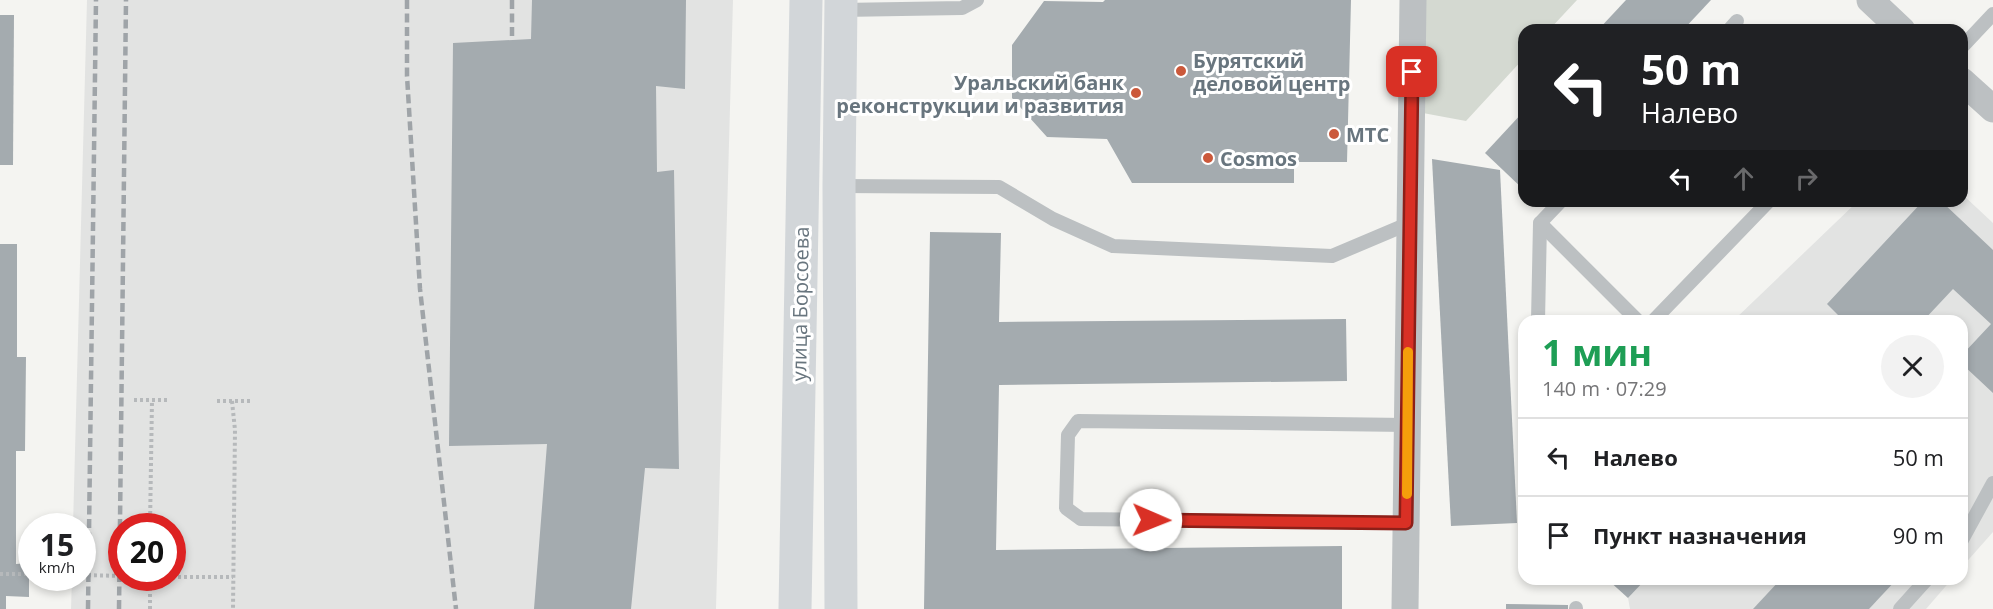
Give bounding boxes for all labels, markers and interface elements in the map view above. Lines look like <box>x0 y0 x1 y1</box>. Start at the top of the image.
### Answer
text: 50 m <box>1641 40 1741 97</box>
pin <box>1386 46 1437 97</box>
place label: Бурятский деловой центр <box>1193 47 1350 97</box>
icon: left <box>1542 48 1620 126</box>
icon: arrive <box>1395 55 1428 88</box>
marker: Бурятский деловой центр <box>1174 64 1188 78</box>
place label: Уральский банк реконструкции и развития <box>836 69 1125 119</box>
marker: Уральский банк реконструкции и развития <box>1129 86 1143 100</box>
text: Налево <box>1641 94 1738 131</box>
place label: МТС <box>1346 121 1389 148</box>
marker: МТС <box>1327 127 1341 141</box>
place label: Cosmos <box>1220 145 1297 172</box>
marker: Cosmos <box>1201 151 1215 165</box>
icon: left <box>1664 162 1697 195</box>
icon: ahead <box>1727 162 1760 195</box>
icon: right <box>1790 162 1823 195</box>
street label: улица Борсоева <box>785 226 815 382</box>
text: 1 мин <box>1542 328 1652 377</box>
button: close <box>1881 335 1944 398</box>
text: 140 m · 07:29 <box>1542 375 1667 402</box>
icon: left <box>1542 441 1575 474</box>
text: Налево <box>1593 442 1678 472</box>
text: 50 m <box>1893 442 1944 472</box>
position arrow <box>1119 488 1183 552</box>
speed limit sign: 20 <box>108 513 186 591</box>
icon: arrive <box>1542 519 1575 552</box>
text: Пункт назначения <box>1593 520 1807 550</box>
text: 90 m <box>1893 520 1944 550</box>
text: 15 <box>40 524 74 565</box>
text: km/h <box>39 557 75 577</box>

